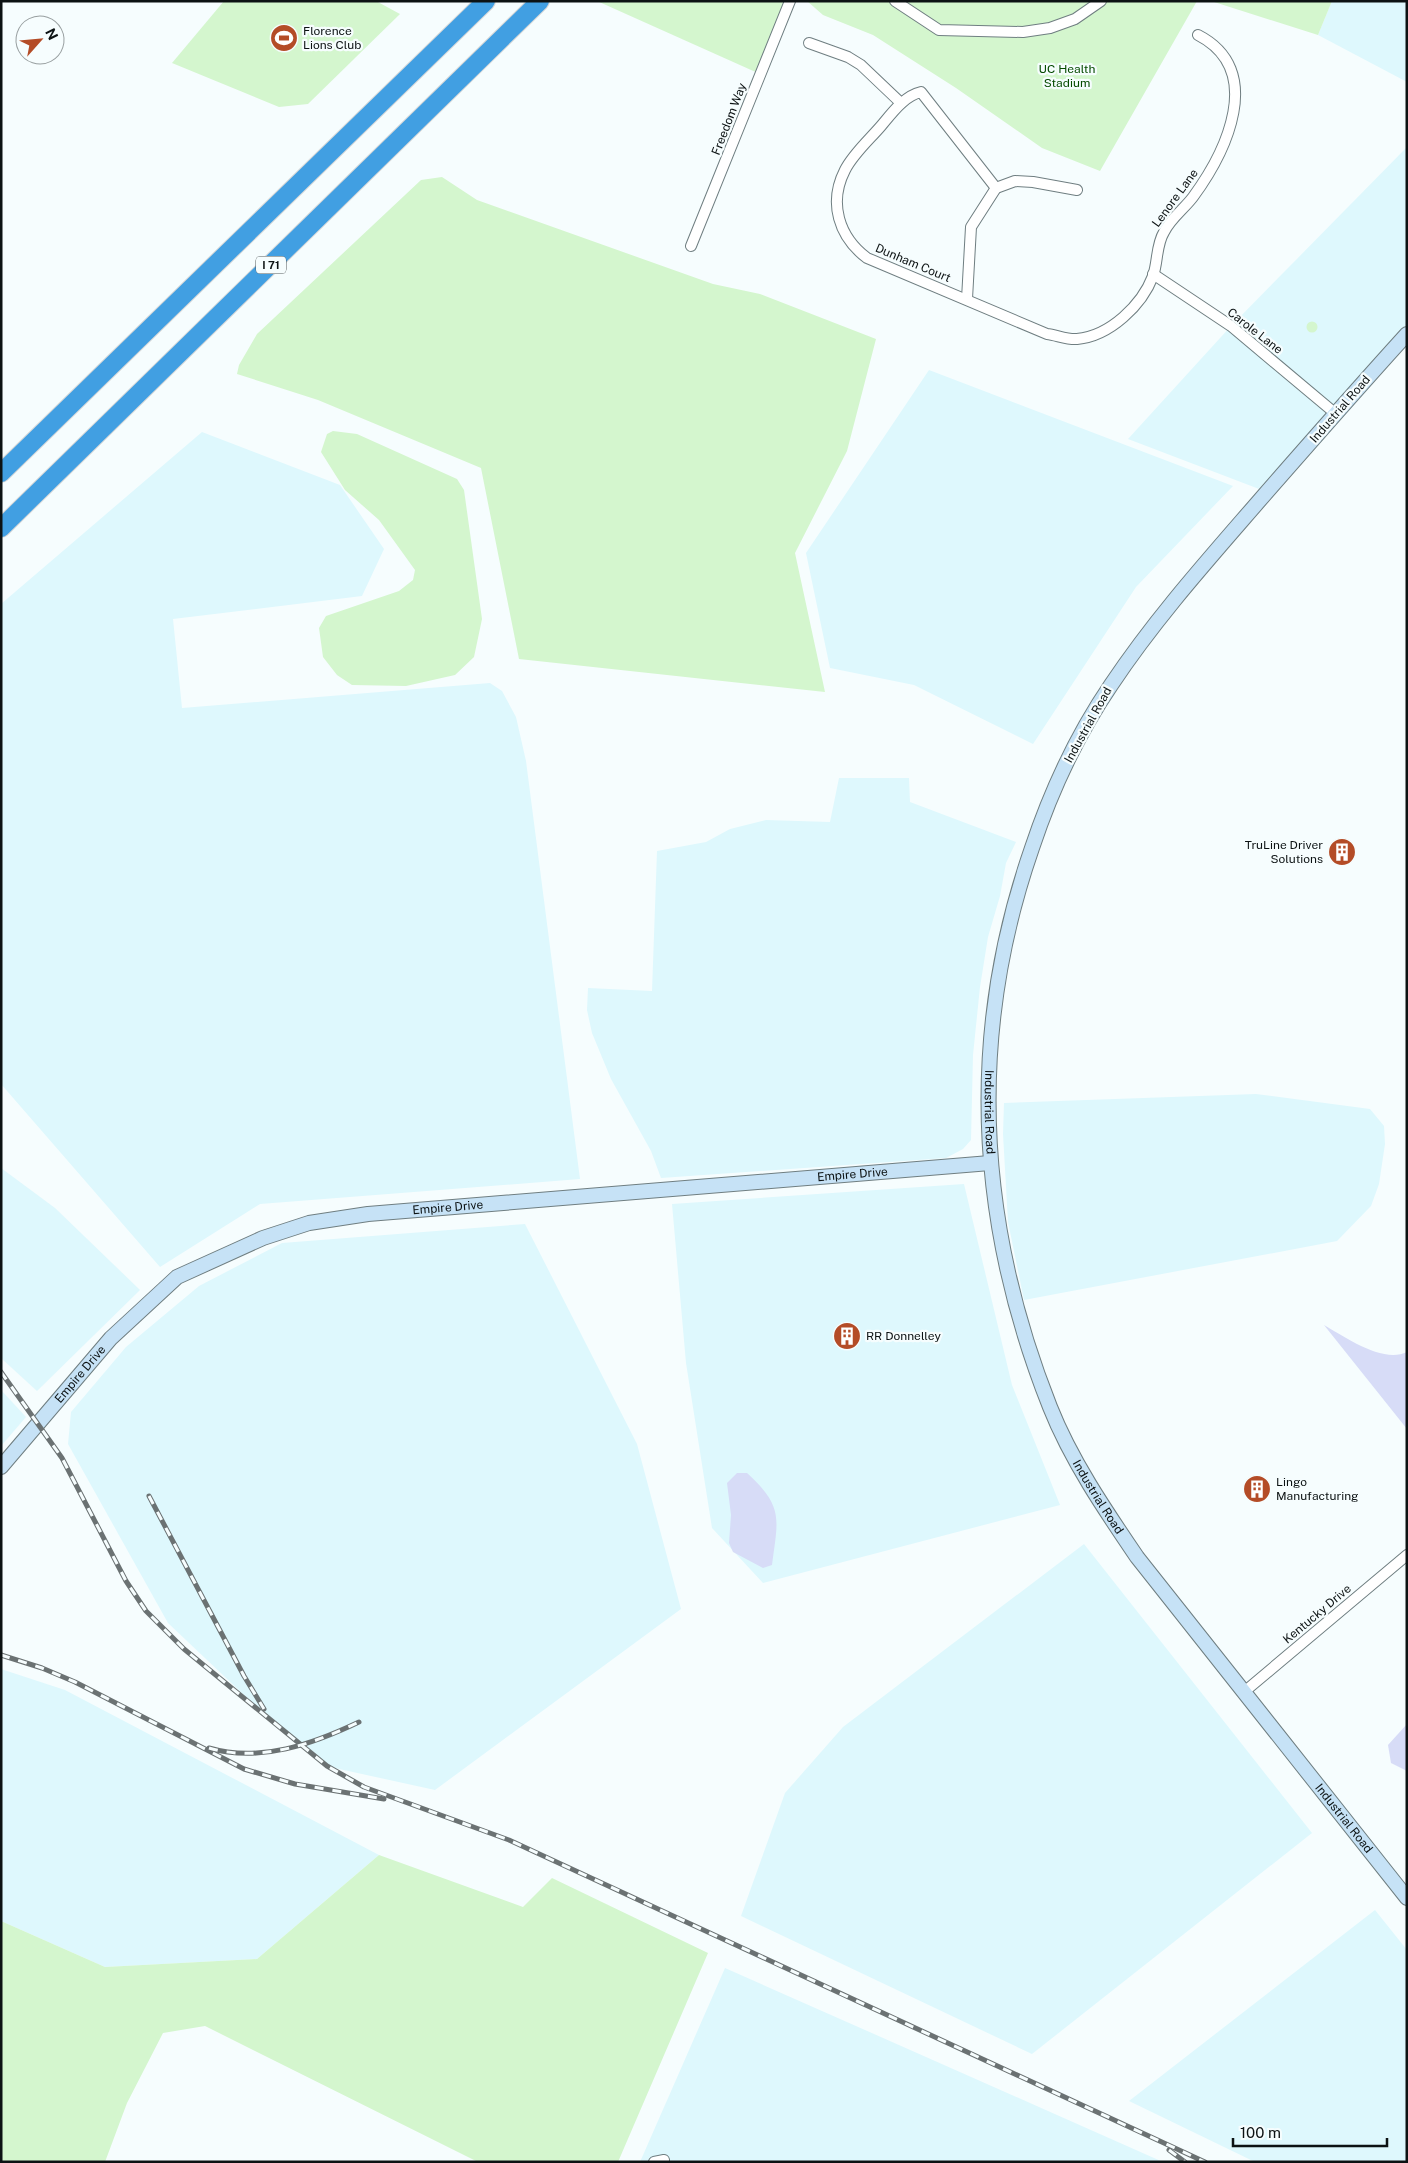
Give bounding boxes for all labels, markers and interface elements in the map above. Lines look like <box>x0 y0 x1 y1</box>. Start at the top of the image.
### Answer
north arrow <box>15 15 65 65</box>
sports icon: Florence Lions Club <box>269 23 299 53</box>
place label: Florence Lions Club <box>303 24 361 52</box>
text: N <box>42 26 61 43</box>
park label: UC Health Stadium <box>1039 62 1095 90</box>
street label: Freedom Way <box>709 80 749 157</box>
street label: Lenore Lane <box>1149 166 1201 230</box>
street label: Dunham Court <box>873 241 953 285</box>
road number: I 71 <box>256 256 286 274</box>
street label: Carole Lane <box>1225 305 1286 357</box>
street label: Industrial Road <box>1307 373 1373 445</box>
street label: Industrial Road <box>1061 685 1115 765</box>
building icon: TruLine Driver Solutions <box>1327 837 1357 867</box>
place label: TruLine Driver Solutions <box>1245 838 1323 866</box>
street label: Industrial Road <box>982 1070 998 1155</box>
street label: Empire Drive <box>817 1164 889 1184</box>
street label: Empire Drive <box>412 1198 484 1217</box>
building icon: RR Donnelley <box>832 1321 862 1351</box>
place label: RR Donnelley <box>866 1329 941 1343</box>
street label: Empire Drive <box>52 1342 109 1406</box>
street label: Industrial Road <box>1070 1458 1126 1537</box>
building icon: Lingo Manufacturing <box>1242 1474 1272 1504</box>
place label: Lingo Manufacturing <box>1276 1475 1359 1503</box>
street label: Kentucky Drive <box>1280 1581 1354 1646</box>
street label: Industrial Road <box>1312 1781 1376 1856</box>
scale bar <box>1233 2116 1387 2148</box>
text: 100 m <box>1240 2124 1281 2141</box>

